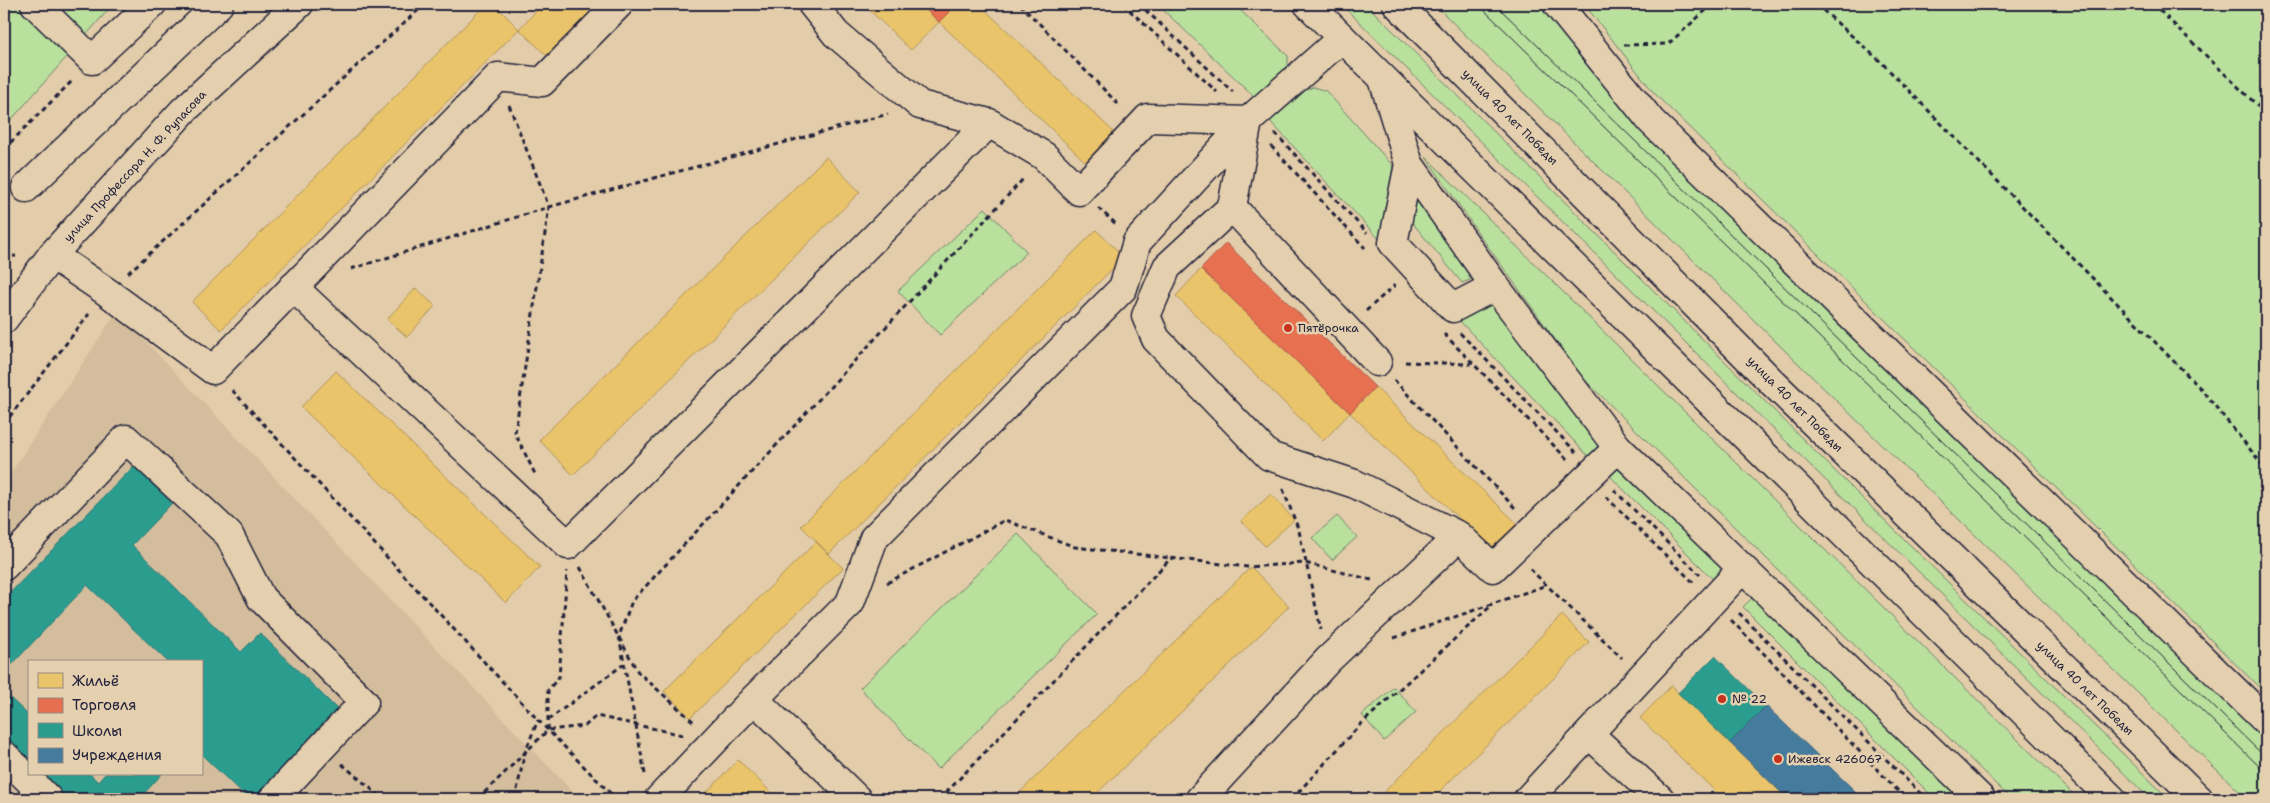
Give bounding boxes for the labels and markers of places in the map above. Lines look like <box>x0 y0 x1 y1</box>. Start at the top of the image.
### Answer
place label: Пятёрочка <box>1298 320 1359 336</box>
marker: Пятёрочка <box>1282 322 1294 334</box>
place label: № 22 <box>1732 691 1767 707</box>
marker: № 22 <box>1716 693 1728 705</box>
place label: Ижевск 426067 <box>1788 751 1882 767</box>
marker: Ижевск 426067 <box>1772 753 1784 765</box>

